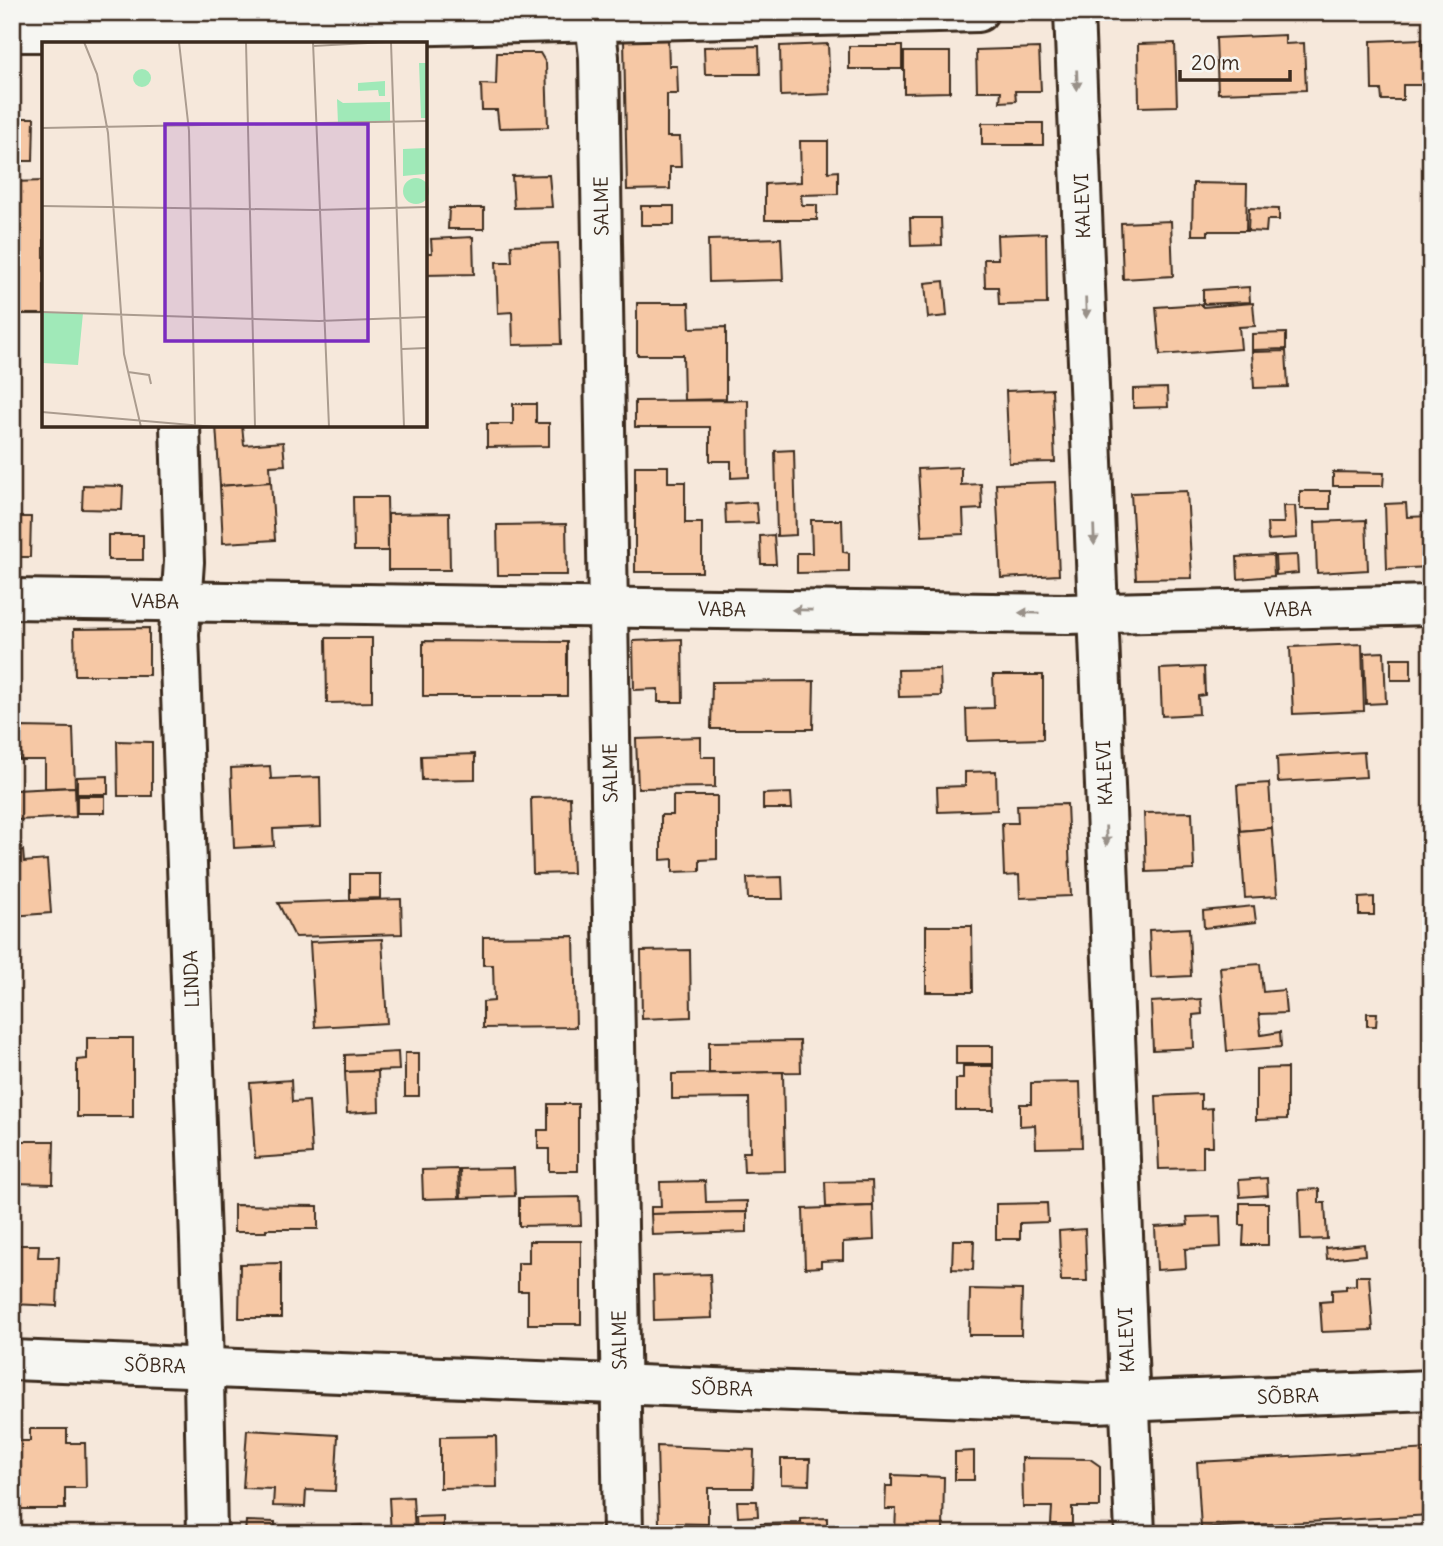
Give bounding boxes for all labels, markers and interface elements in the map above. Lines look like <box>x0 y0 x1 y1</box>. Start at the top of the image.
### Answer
scale bar <box>1180 38 1291 82</box>
inset map <box>42 42 427 427</box>
text: 20 m <box>1191 49 1240 76</box>
one-way arrow <box>1071 70 1082 92</box>
street label: KALEVI <box>1069 173 1095 239</box>
street label: SALME <box>588 176 614 236</box>
one-way arrow <box>1080 297 1091 319</box>
one-way arrow <box>1089 524 1100 546</box>
street label: VABA <box>131 589 179 613</box>
street label: VABA <box>698 597 746 621</box>
street label: VABA <box>1264 597 1312 621</box>
one-way arrow <box>791 604 813 616</box>
one-way arrow <box>1018 607 1040 619</box>
street label: KALEVI <box>1091 740 1117 806</box>
street label: SALME <box>597 743 623 803</box>
one-way arrow <box>1101 825 1112 847</box>
street label: LINDA <box>178 950 204 1008</box>
street label: KALEVI <box>1113 1307 1139 1373</box>
street label: SALME <box>606 1310 632 1370</box>
street label: SÕBRA <box>124 1351 186 1378</box>
street label: SÕBRA <box>691 1374 753 1401</box>
street label: SÕBRA <box>1257 1382 1319 1409</box>

